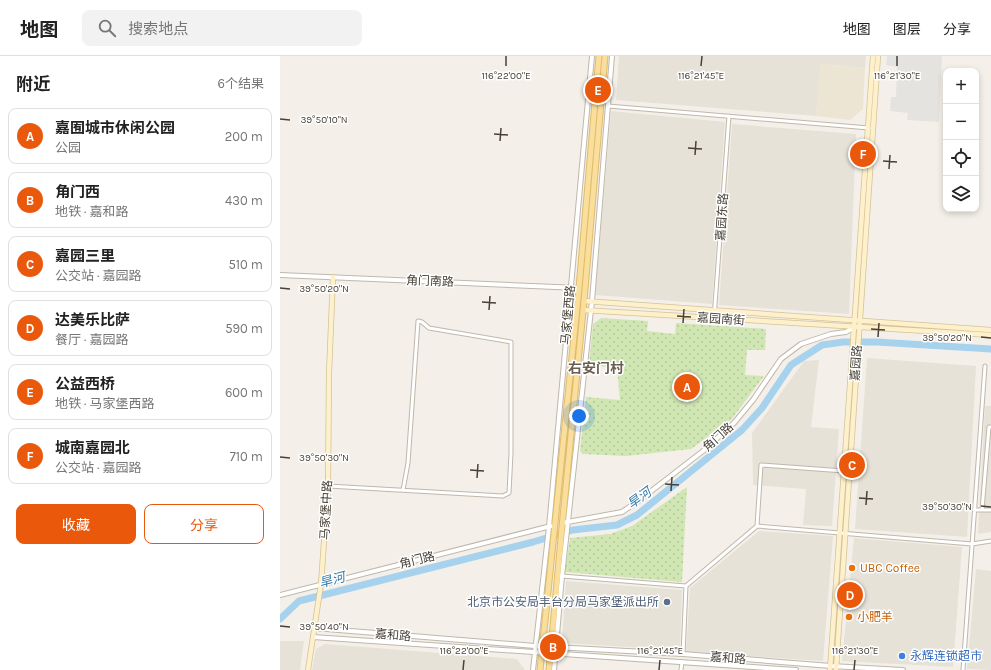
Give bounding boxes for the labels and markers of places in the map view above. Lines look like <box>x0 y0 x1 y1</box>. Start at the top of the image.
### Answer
pin: E <box>585 75 611 105</box>
pin: F <box>850 139 876 169</box>
pin: A <box>674 372 700 402</box>
pin: C <box>839 450 865 480</box>
place label: UBC Coffee <box>860 561 920 575</box>
marker: UBC Coffee <box>847 563 857 573</box>
pin: D <box>837 580 863 610</box>
place label: 北京市公安局丰台分局马家堡派出所 <box>467 595 659 609</box>
marker: 北京市公安局丰台分局马家堡派出所 <box>662 597 672 607</box>
place label: 小肥羊 <box>857 610 893 624</box>
marker: 小肥羊 <box>844 612 854 622</box>
pin: B <box>540 632 566 662</box>
place label: 永辉连锁超市 <box>910 649 982 663</box>
marker: 永辉连锁超市 <box>897 651 907 661</box>

